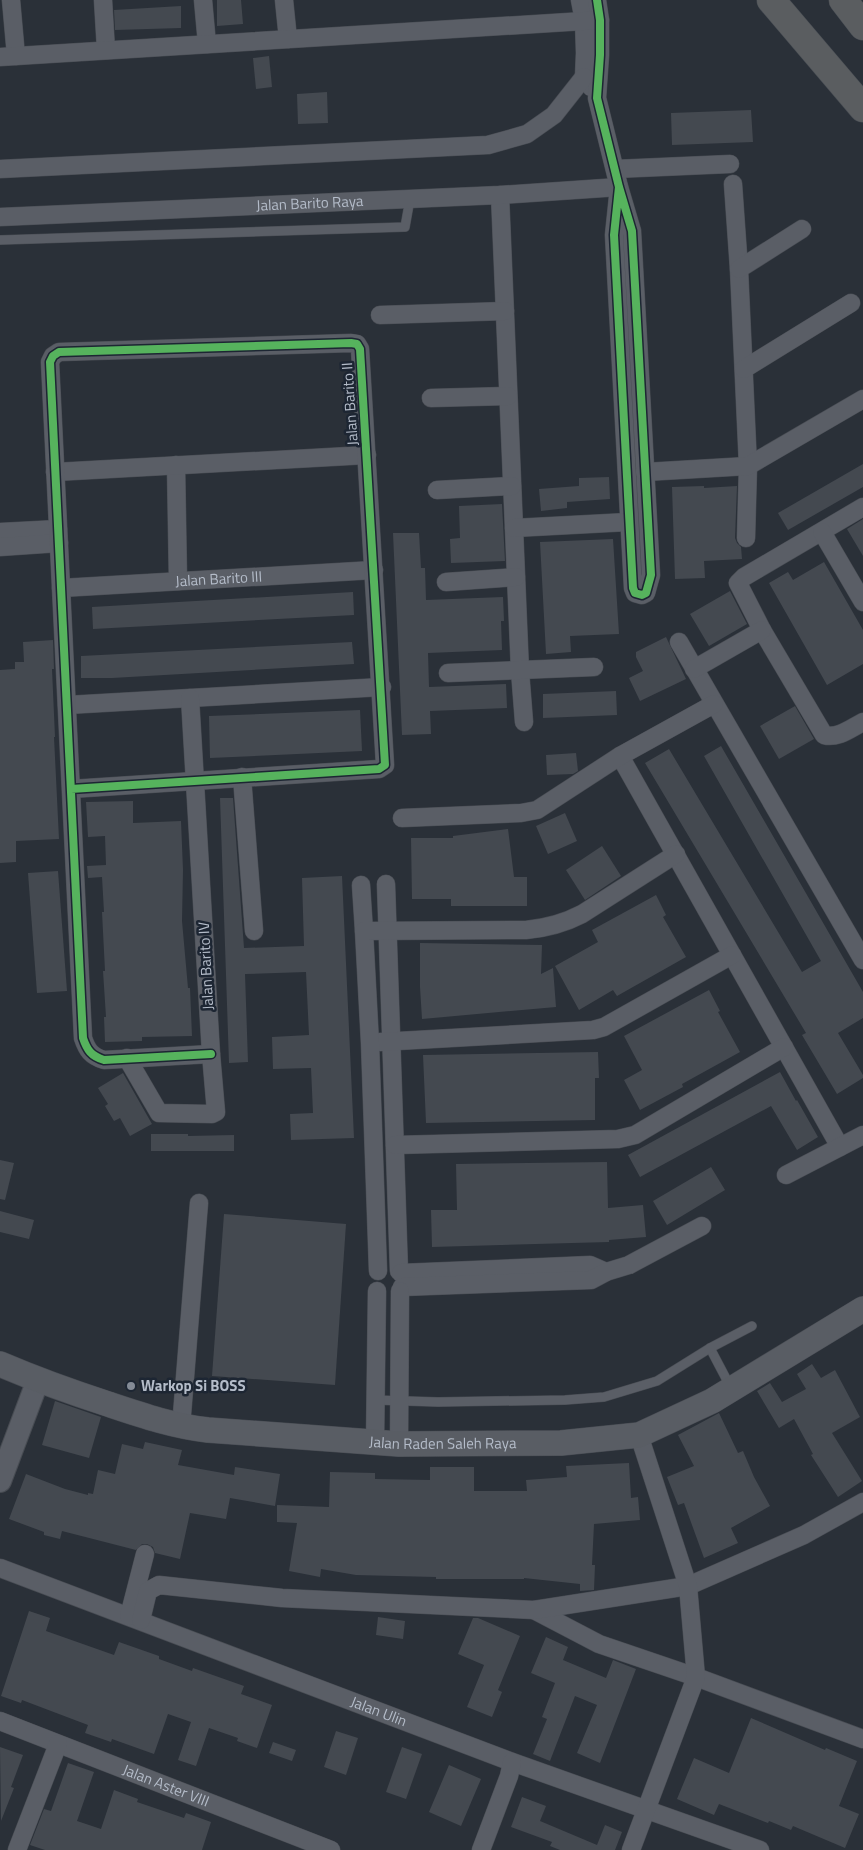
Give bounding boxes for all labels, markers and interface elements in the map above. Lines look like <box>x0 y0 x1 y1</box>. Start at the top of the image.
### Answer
street label: Jalan Barito Raya <box>256 189 364 217</box>
street label: Jalan Barito II <box>335 362 364 446</box>
street label: Jalan Barito III <box>175 564 263 592</box>
street label: Jalan Barito IV <box>192 921 219 1011</box>
place label: Warkop Si BOSS <box>141 1374 246 1397</box>
marker: Warkop Si BOSS <box>125 1380 137 1392</box>
street label: Jalan Raden Saleh Raya <box>368 1430 517 1455</box>
street label: Jalan Ulin <box>347 1690 410 1732</box>
street label: Jalan Aster VIII <box>119 1758 213 1812</box>

